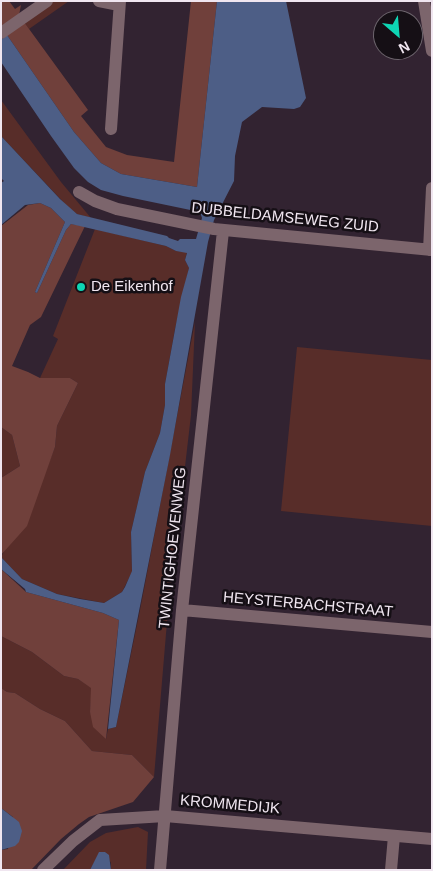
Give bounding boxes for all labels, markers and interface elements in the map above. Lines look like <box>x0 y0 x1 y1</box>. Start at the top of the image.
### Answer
north arrow <box>373 10 423 60</box>
text: N <box>396 38 412 57</box>
street label: DUBBELDAMSEWEG ZUID <box>190 199 380 237</box>
place label: De Eikenhof <box>91 278 173 296</box>
marker: De Eikenhof <box>75 281 87 293</box>
street label: TWINTIGHOEVENWEG <box>156 466 190 630</box>
street label: HEYSTERBACHSTRAAT <box>222 589 394 621</box>
street label: KROMMEDIJK <box>179 792 281 818</box>

